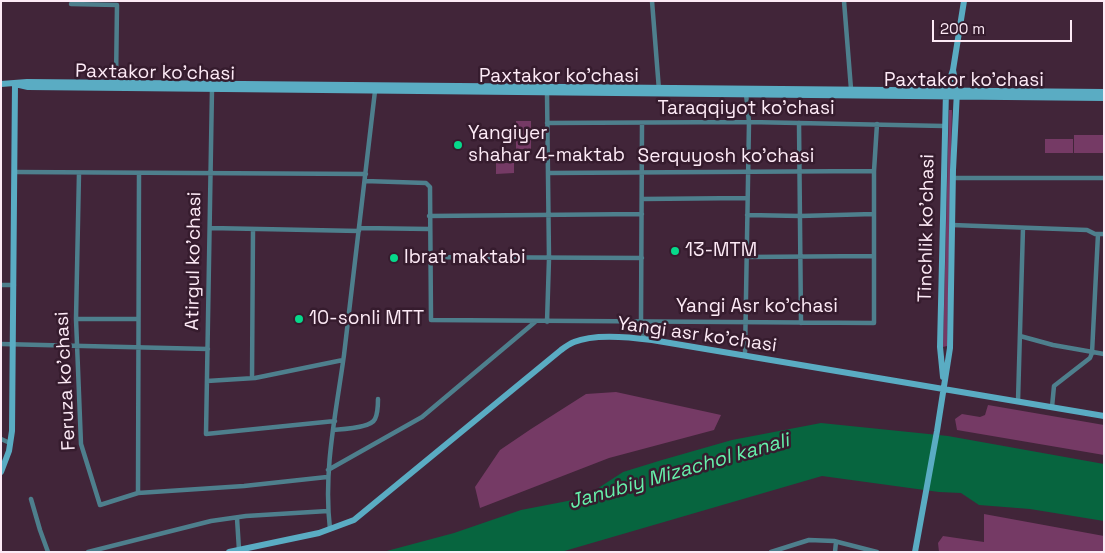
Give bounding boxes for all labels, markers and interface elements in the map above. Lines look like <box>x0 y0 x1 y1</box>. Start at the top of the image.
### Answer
scale bar <box>935 10 1075 42</box>
text: 200 m <box>940 19 985 38</box>
street label: Paxtakor ko'chasi <box>75 60 235 86</box>
street label: Paxtakor ko'chasi <box>479 66 639 88</box>
street label: Paxtakor ko'chasi <box>884 70 1044 92</box>
street label: Taraqqiyot ko'chasi <box>657 98 835 120</box>
place label: Yangiyer shahar 4-maktab <box>468 123 625 167</box>
marker: Yangiyer shahar 4-maktab <box>452 139 464 151</box>
street label: Serquyosh ko'chasi <box>637 146 815 168</box>
street label: Tinchlik ko'chasi <box>914 154 940 302</box>
street label: Atirgul ko'chasi <box>181 191 207 331</box>
place label: 13-MTM <box>685 240 757 262</box>
marker: 13-MTM <box>669 245 681 257</box>
place label: Ibrat maktabi <box>404 247 526 269</box>
marker: Ibrat maktabi <box>388 252 400 264</box>
street label: Yangi Asr ko'chasi <box>676 296 838 318</box>
place label: 10-sonli MTT <box>309 308 424 330</box>
street label: Feruza ko'chasi <box>51 311 81 451</box>
marker: 10-sonli MTT <box>293 313 305 325</box>
street label: Yangi asr ko'chasi <box>616 313 778 357</box>
water label: Janubiy Mizachol kanali <box>566 429 792 515</box>

